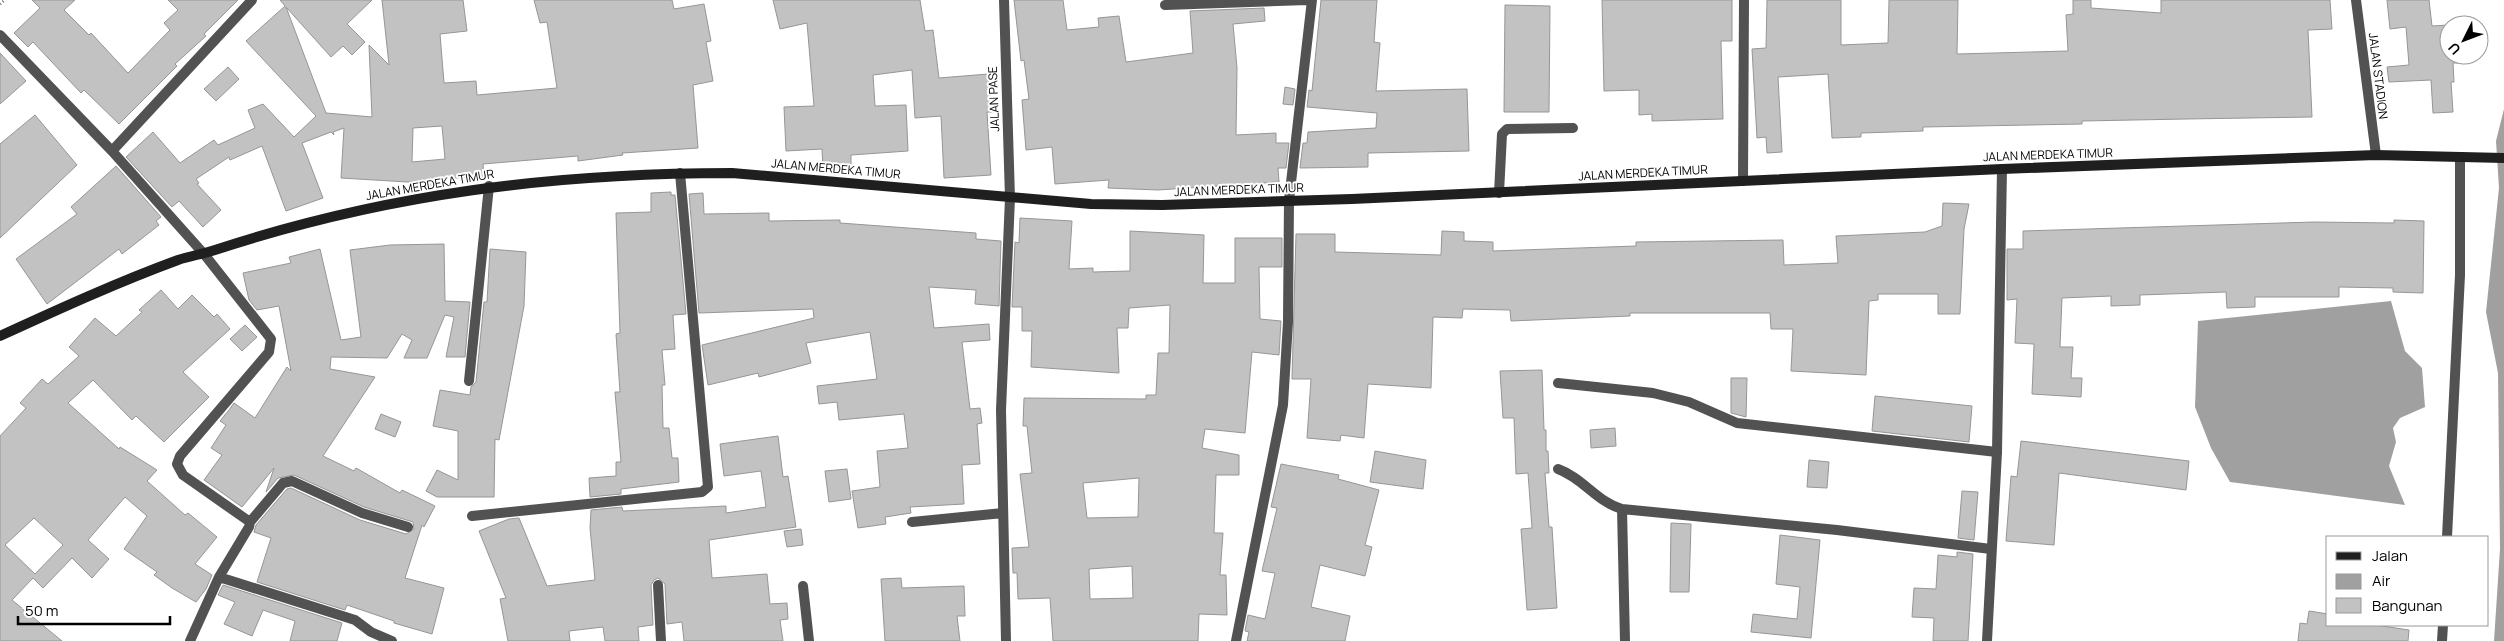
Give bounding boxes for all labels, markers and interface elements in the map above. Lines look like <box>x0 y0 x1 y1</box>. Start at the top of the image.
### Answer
north arrow <box>2439 15 2489 65</box>
street label: JALAN STADION <box>2365 32 2392 120</box>
text: U <box>2444 39 2464 59</box>
street label: JALAN PASE <box>984 66 1003 132</box>
street label: JALAN MERDEKA TIMUR <box>1983 144 2114 165</box>
street label: JALAN MERDEKA TIMUR <box>771 154 902 183</box>
street label: JALAN MERDEKA TIMUR <box>1578 161 1709 184</box>
street label: JALAN MERDEKA TIMUR <box>365 165 496 204</box>
street label: JALAN MERDEKA TIMUR <box>1174 179 1305 200</box>
legend <box>2326 536 2489 626</box>
text: Jalan <box>2372 545 2408 566</box>
text: Air <box>2372 570 2391 591</box>
scale bar <box>18 594 170 626</box>
text: Bangunan <box>2372 595 2442 616</box>
text: 50 m <box>25 600 59 621</box>

